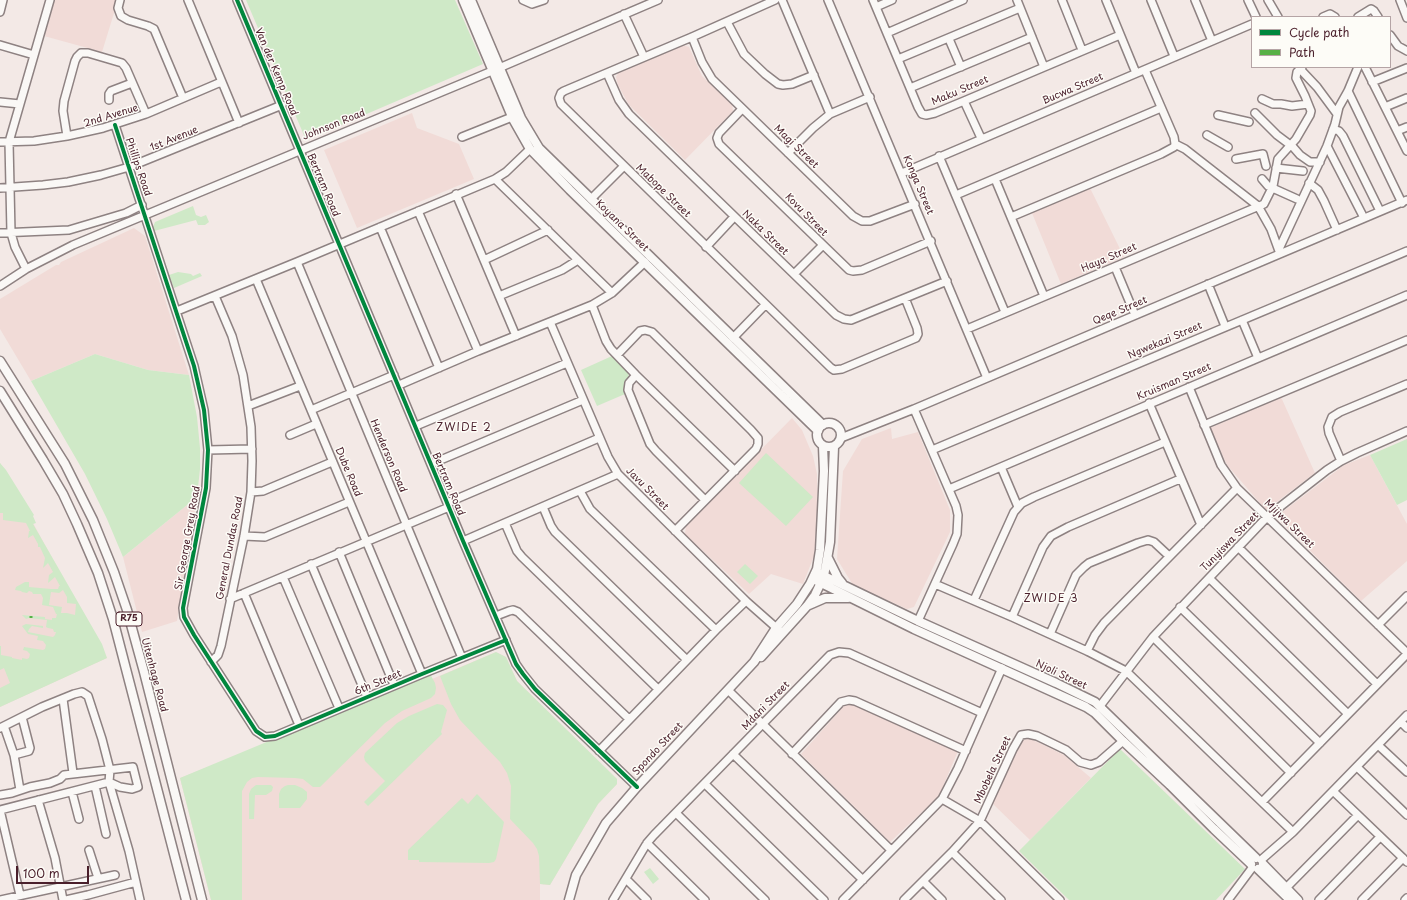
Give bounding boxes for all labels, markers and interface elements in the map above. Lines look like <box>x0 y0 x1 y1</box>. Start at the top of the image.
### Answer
legend <box>1251 16 1391 68</box>
text: Cycle path <box>1289 23 1350 41</box>
street label: Van der Kemp Road <box>252 26 300 118</box>
text: Path <box>1289 43 1315 61</box>
street label: Bucwa Street <box>1041 71 1105 107</box>
street label: Maku Street <box>930 74 990 108</box>
street label: 2nd Avenue <box>82 102 140 130</box>
street label: Johnson Road <box>301 107 367 143</box>
street label: Magi Street <box>771 123 821 171</box>
street label: 1st Avenue <box>148 124 200 154</box>
street label: Phillips Road <box>122 136 154 198</box>
street label: Bertram Road <box>304 151 342 219</box>
street label: Konga Street <box>900 154 936 216</box>
street label: Mabope Street <box>633 162 693 220</box>
street label: Kovu Street <box>782 191 830 239</box>
street label: Koyana Street <box>593 198 651 254</box>
street label: Naka Street <box>739 208 791 258</box>
street label: Haya Street <box>1080 241 1138 275</box>
street label: Qeqe Street <box>1091 294 1149 328</box>
street label: Ngwekazi Street <box>1126 320 1204 362</box>
street label: Kruisman Street <box>1135 361 1213 403</box>
street label: Henderson Road <box>367 418 409 494</box>
district label: ZWIDE 2 <box>436 421 492 435</box>
street label: Dube Road <box>332 445 364 499</box>
street label: Bertram Road <box>429 450 467 518</box>
street label: Javu Street <box>623 465 671 513</box>
street label: Sir George Grey Road <box>173 485 203 591</box>
street label: General Dundas Road <box>214 495 246 601</box>
street label: Mjijwa Street <box>1262 497 1316 551</box>
street label: Tunyiswa Street <box>1198 510 1262 574</box>
district label: ZWIDE 3 <box>1023 592 1079 606</box>
road number: R75 <box>116 612 142 626</box>
street label: Uitenhage Road <box>138 636 170 714</box>
street label: Njoli Street <box>1033 658 1089 692</box>
street label: 6th Street <box>353 668 403 698</box>
street label: Mdani Street <box>740 679 792 733</box>
street label: Spondo Street <box>630 720 686 778</box>
street label: Mbobela Street <box>972 734 1014 806</box>
scale bar <box>18 858 91 884</box>
text: 100 m <box>23 864 60 882</box>

